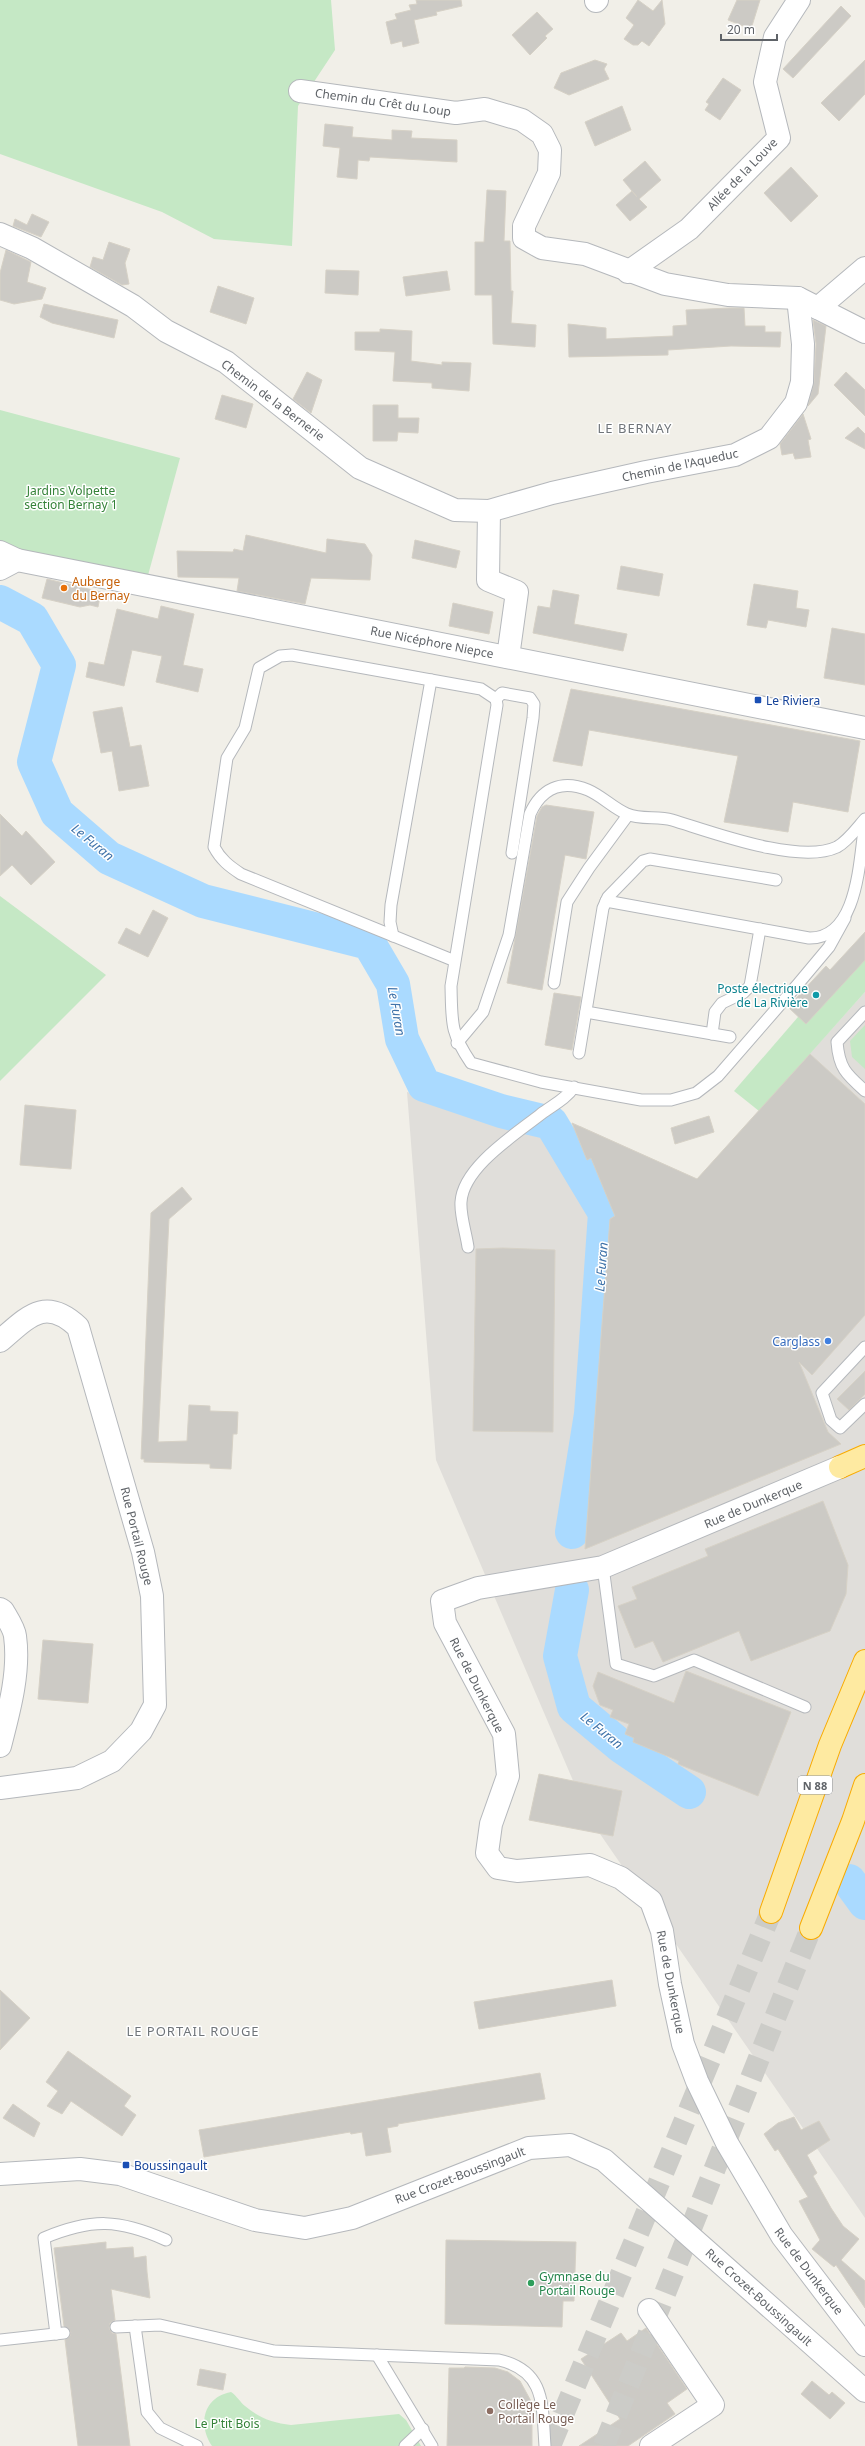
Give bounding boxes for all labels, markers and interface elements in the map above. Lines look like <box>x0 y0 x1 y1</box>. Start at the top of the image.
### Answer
scale bar <box>721 16 777 42</box>
text: 20 m <box>727 21 755 38</box>
street label: Chemin du Crêt du Loup <box>314 84 452 120</box>
street label: Allée de la Louve <box>703 134 781 214</box>
street label: Chemin de la Bernerie <box>218 355 328 445</box>
district label: LE BERNAY <box>598 419 672 437</box>
street label: Chemin de l'Aqueduc <box>620 444 740 486</box>
park label: Jardins Volpette section Bernay 1 <box>24 482 118 513</box>
place label: Auberge du Bernay <box>72 573 131 604</box>
marker: Auberge du Bernay <box>59 583 69 593</box>
street label: Rue Nicéphore Niepce <box>369 622 495 662</box>
place label: Le Riviera <box>766 692 820 709</box>
marker: Le Riviera <box>753 695 763 705</box>
water label: Le Furan <box>68 819 118 865</box>
place label: Poste électrique de La Rivière <box>717 980 808 1011</box>
water label: Le Furan <box>384 985 410 1037</box>
marker: Poste électrique de La Rivière <box>811 990 821 1000</box>
water label: Le Furan <box>590 1242 612 1292</box>
place label: Carglass <box>772 1333 820 1350</box>
marker: Carglass <box>823 1336 833 1346</box>
street label: Rue de Dunkerque <box>701 1476 805 1532</box>
street label: Rue Portail Rouge <box>117 1485 158 1587</box>
street label: Rue de Dunkerque <box>446 1634 509 1736</box>
water label: Le Furan <box>577 1707 627 1753</box>
road number: N 88 <box>798 1776 832 1794</box>
street label: Rue de Dunkerque <box>653 1929 689 2035</box>
district label: LE PORTAIL ROUGE <box>126 2022 260 2040</box>
street label: Rue Crozet-Boussingault <box>392 2142 528 2208</box>
place label: Boussingault <box>134 2157 208 2174</box>
marker: Boussingault <box>121 2160 131 2170</box>
street label: Rue de Dunkerque <box>771 2224 848 2318</box>
street label: Rue Crozet-Boussingault <box>702 2244 817 2350</box>
place label: Gymnase du Portail Rouge <box>539 2268 615 2299</box>
marker: Gymnase du Portail Rouge <box>526 2278 536 2288</box>
place label: Collège Le Portail Rouge <box>498 2396 574 2427</box>
marker: Collège Le Portail Rouge <box>485 2406 495 2416</box>
park label: Le P'tit Bois <box>195 2415 260 2432</box>

